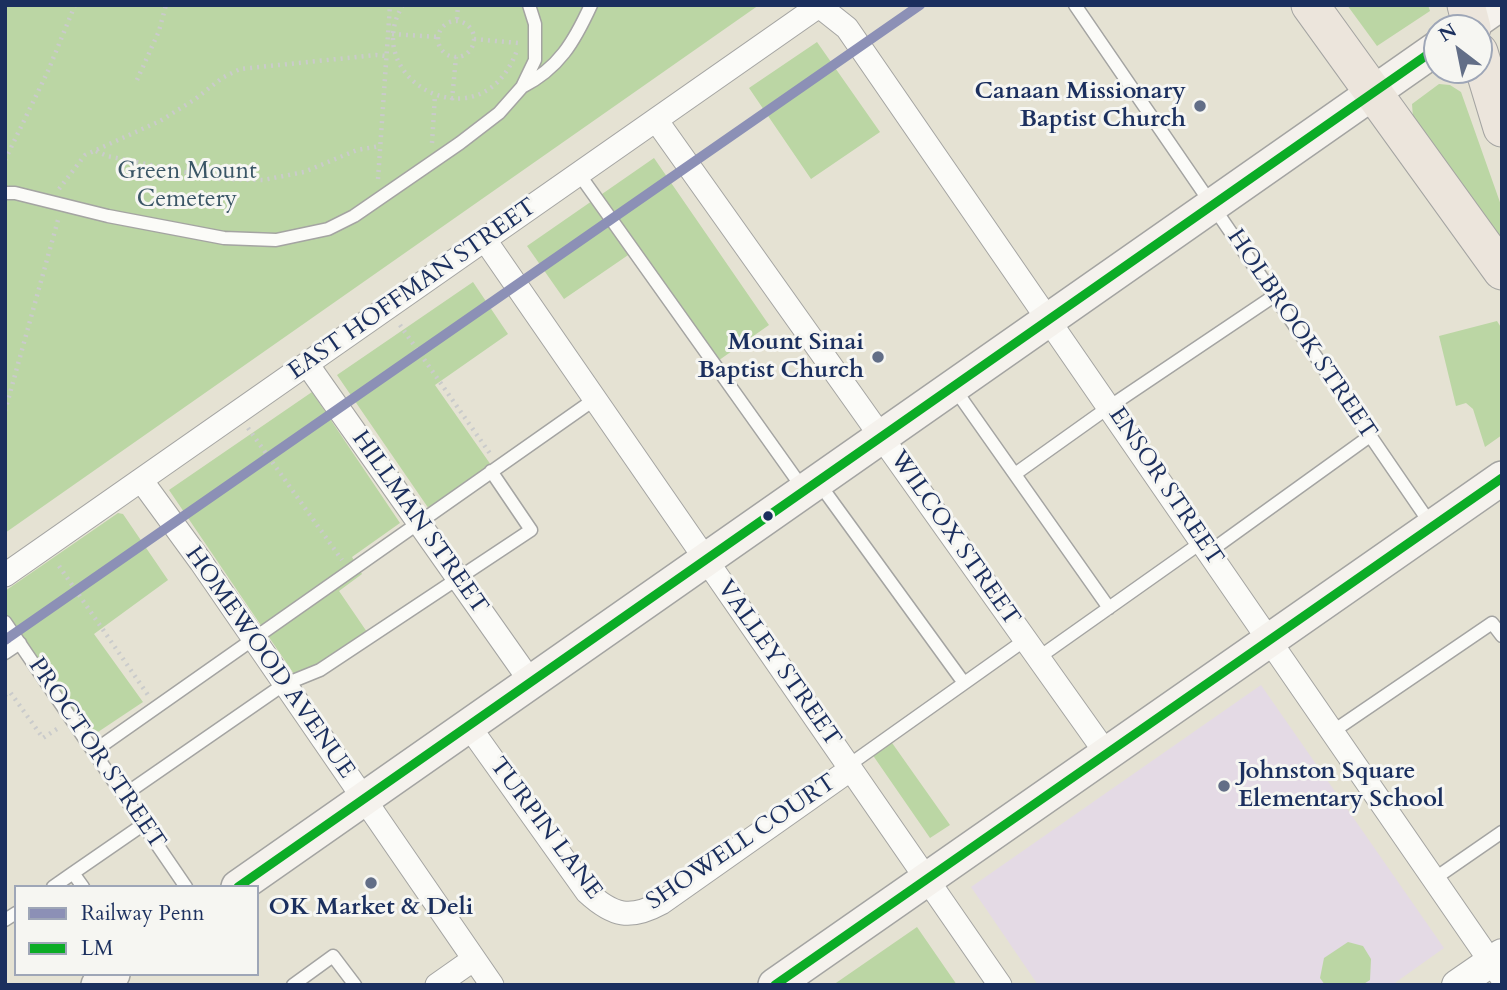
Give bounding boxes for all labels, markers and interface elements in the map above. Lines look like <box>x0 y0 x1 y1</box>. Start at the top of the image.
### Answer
north arrow <box>1423 14 1493 84</box>
text: N <box>1434 17 1462 48</box>
place label: Canaan Missionary Baptist Church <box>974 78 1186 134</box>
marker: Canaan Missionary Baptist Church <box>1192 98 1208 114</box>
park label: Green Mount Cemetery <box>117 158 257 214</box>
street label: EAST HOFFMAN STREET <box>283 193 543 387</box>
street label: HOLBROOK STREET <box>1220 224 1382 446</box>
place label: Mount Sinai Baptist Church <box>698 329 864 385</box>
marker: Mount Sinai Baptist Church <box>870 349 886 365</box>
street label: ENSOR STREET <box>1101 402 1229 572</box>
street label: HILLMAN STREET <box>345 426 493 620</box>
street label: WILCOX STREET <box>883 446 1025 632</box>
unlabelled marker <box>761 509 775 523</box>
street label: HOMEWOOD AVENUE <box>178 541 360 785</box>
street label: VALLEY STREET <box>710 575 846 753</box>
street label: PROCTOR STREET <box>21 653 171 855</box>
street label: TURPIN LANE <box>482 752 608 906</box>
place label: Johnston Square Elementary School <box>1238 758 1444 814</box>
street label: SHOWELL COURT <box>642 769 842 917</box>
marker: Johnston Square Elementary School <box>1216 778 1232 794</box>
marker: OK Market & Deli <box>363 875 379 891</box>
legend <box>14 885 259 976</box>
place label: OK Market & Deli <box>269 894 473 922</box>
text: Railway Penn <box>81 899 204 928</box>
text: LM <box>81 934 113 963</box>

